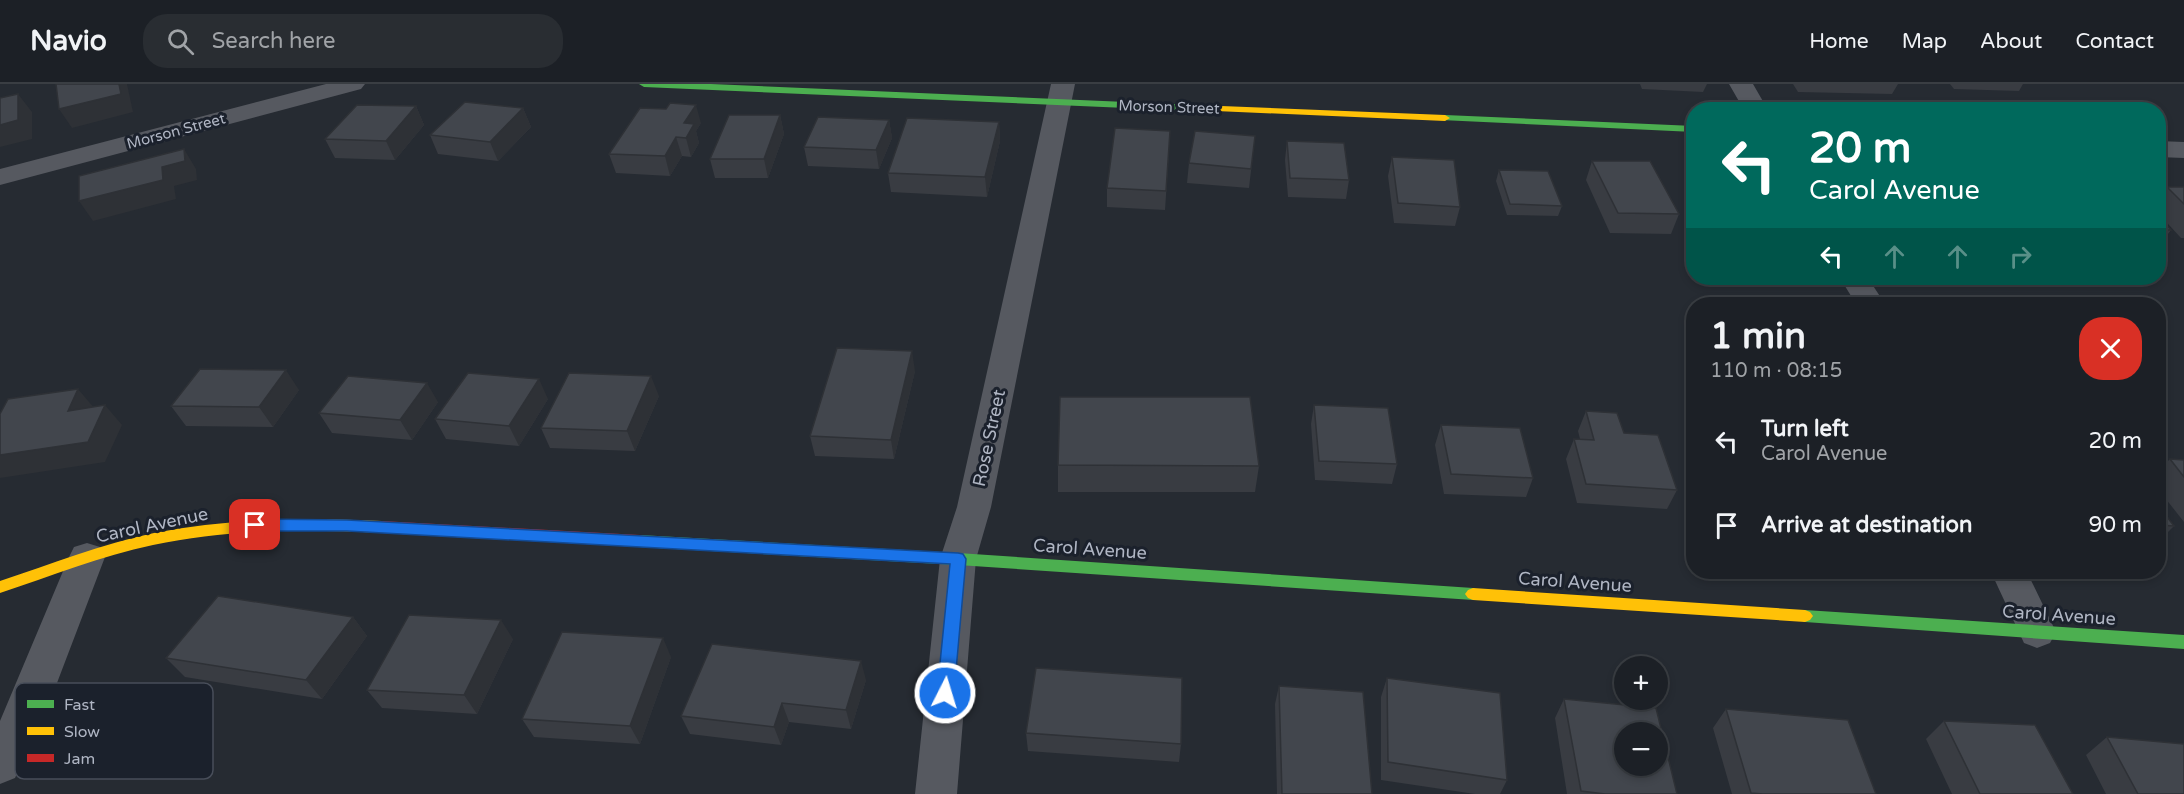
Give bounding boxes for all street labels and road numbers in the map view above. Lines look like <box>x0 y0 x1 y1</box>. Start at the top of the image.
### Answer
street label: Morson Street <box>1118 96 1220 118</box>
street label: Morson Street <box>125 109 228 153</box>
street label: Rose Street <box>968 387 1010 489</box>
street label: Carol Avenue <box>94 502 210 548</box>
street label: Carol Avenue <box>1032 534 1148 564</box>
street label: Carol Avenue <box>1517 567 1633 597</box>
street label: Carol Avenue <box>2001 600 2117 630</box>

